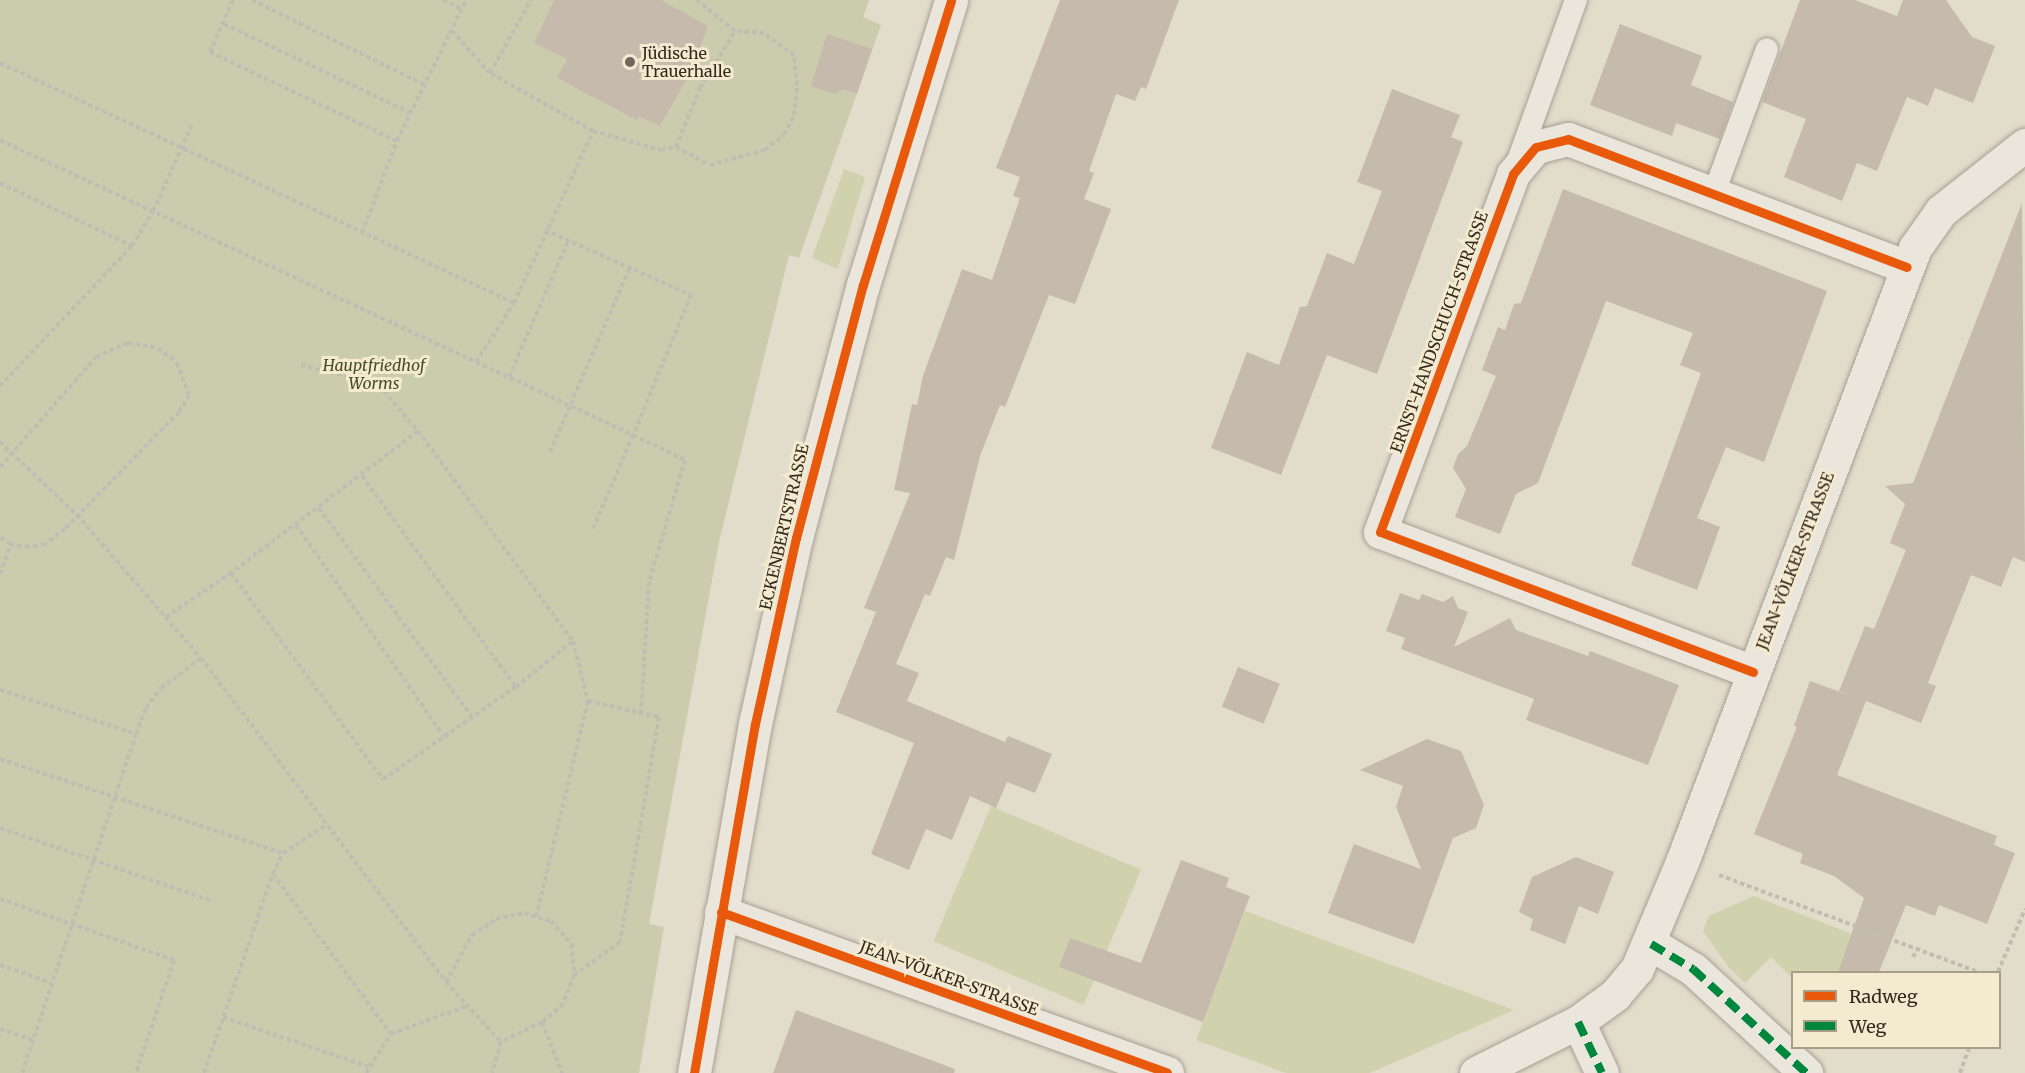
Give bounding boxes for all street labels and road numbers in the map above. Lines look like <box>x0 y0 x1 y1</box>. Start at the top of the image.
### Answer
street label: ERNST-HANDSCHUCH-STRASSE <box>1386 209 1492 455</box>
street label: ECKENBERTSTRASSE <box>756 442 812 612</box>
street label: JEAN-VÖLKER-STRASSE <box>1752 469 1838 653</box>
street label: JEAN-VÖLKER-STRASSE <box>857 937 1041 1019</box>

